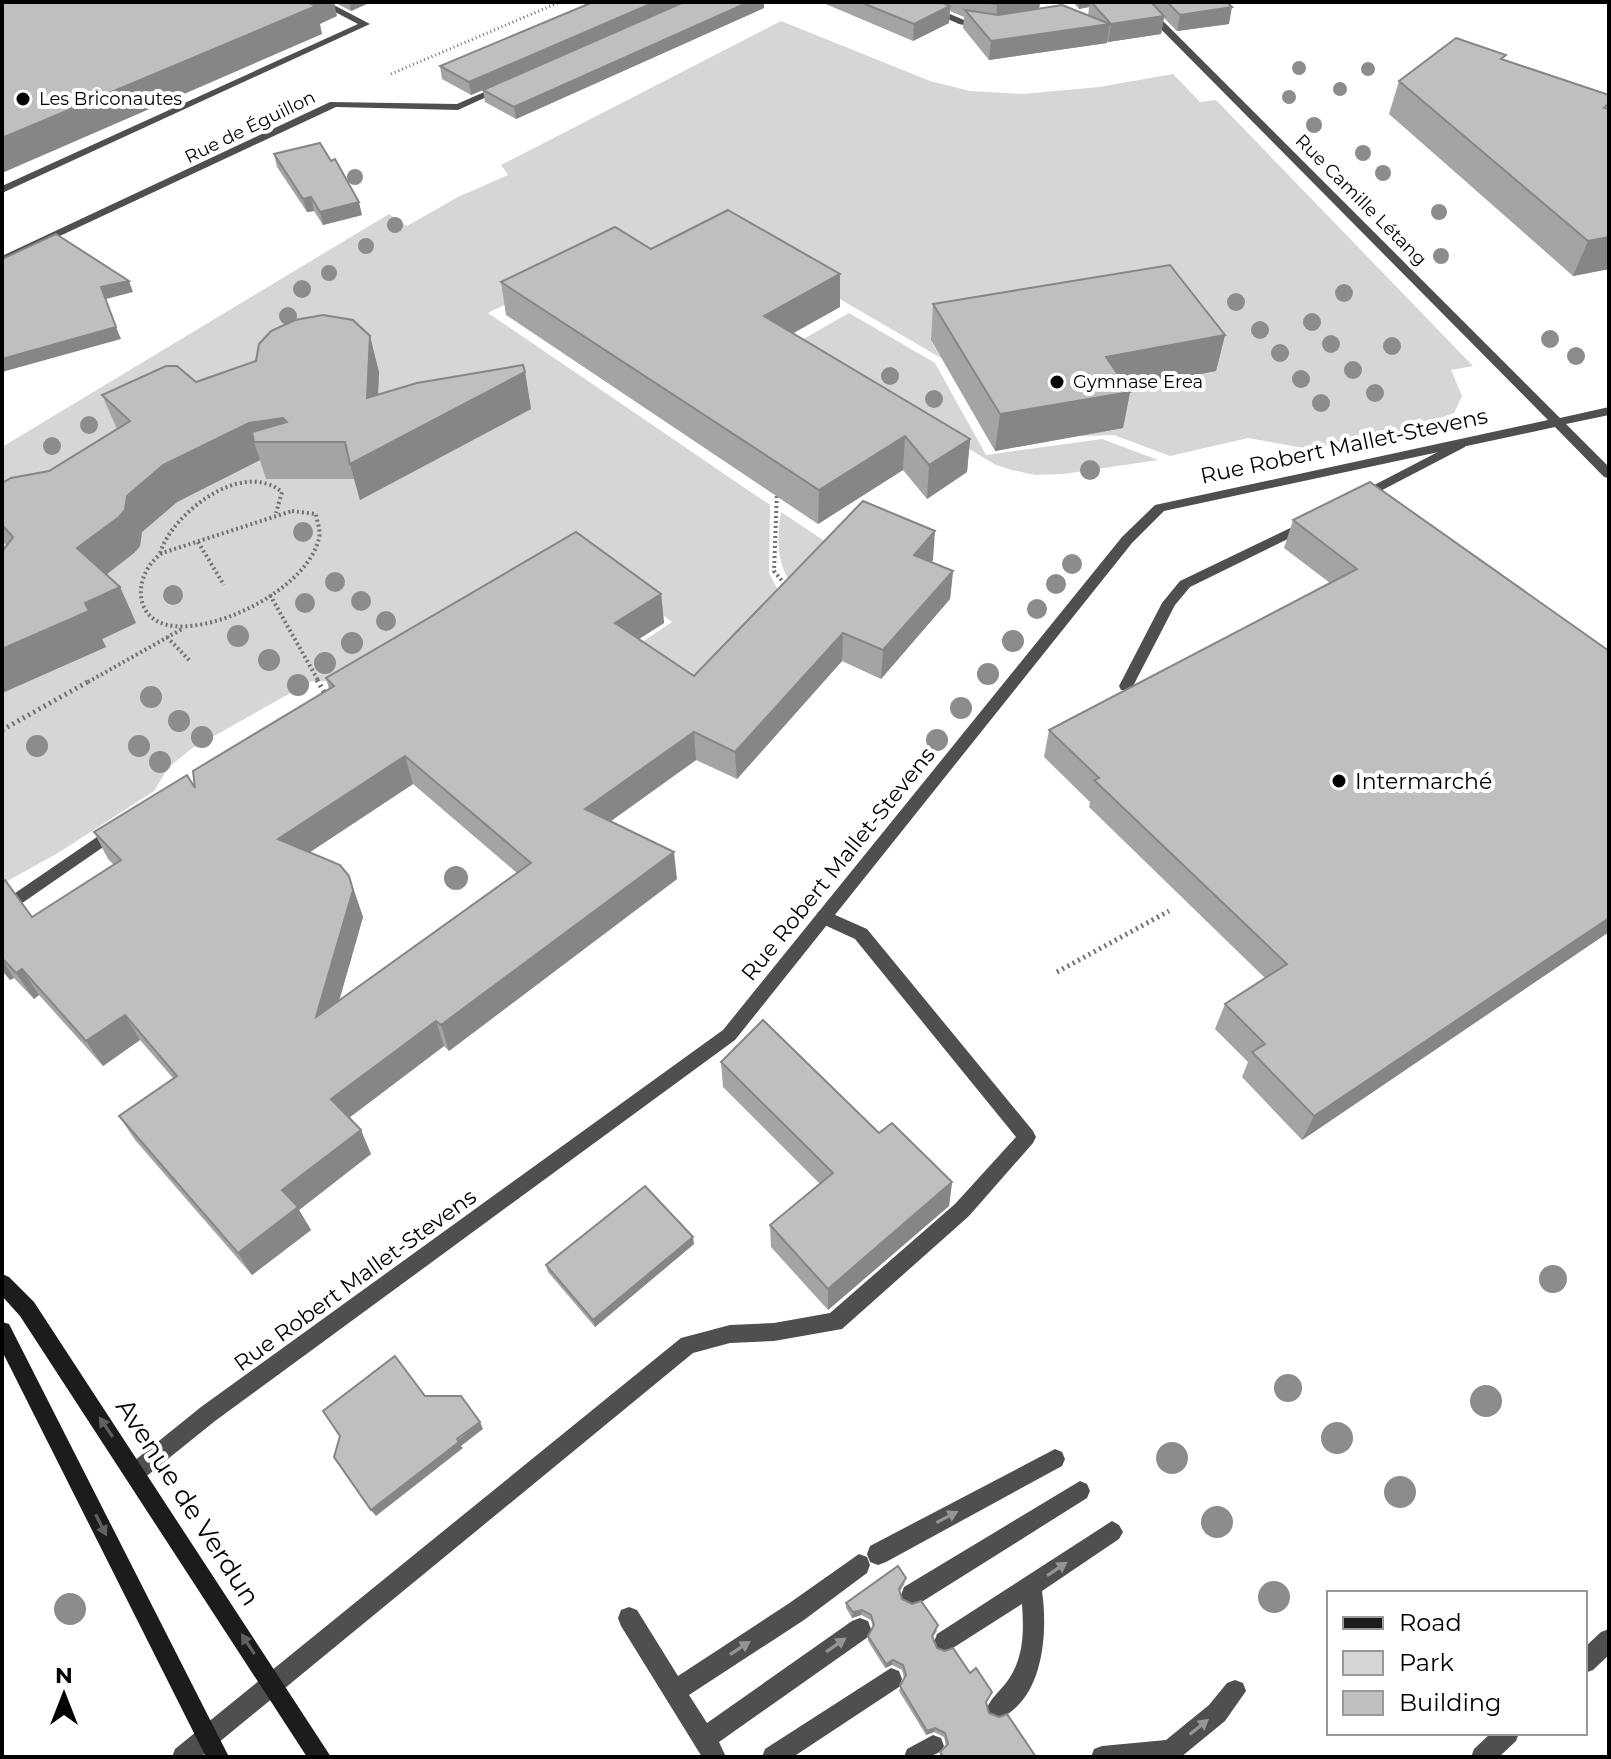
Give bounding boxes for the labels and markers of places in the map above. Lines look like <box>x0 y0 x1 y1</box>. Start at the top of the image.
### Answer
place label: Les Briconautes <box>39 88 182 110</box>
marker: Les Briconautes <box>14 90 32 108</box>
place label: Gymnase Erea <box>1073 371 1203 393</box>
marker: Gymnase Erea <box>1048 373 1066 391</box>
place label: Intermarché <box>1355 768 1492 795</box>
marker: Intermarché <box>1330 772 1348 790</box>

